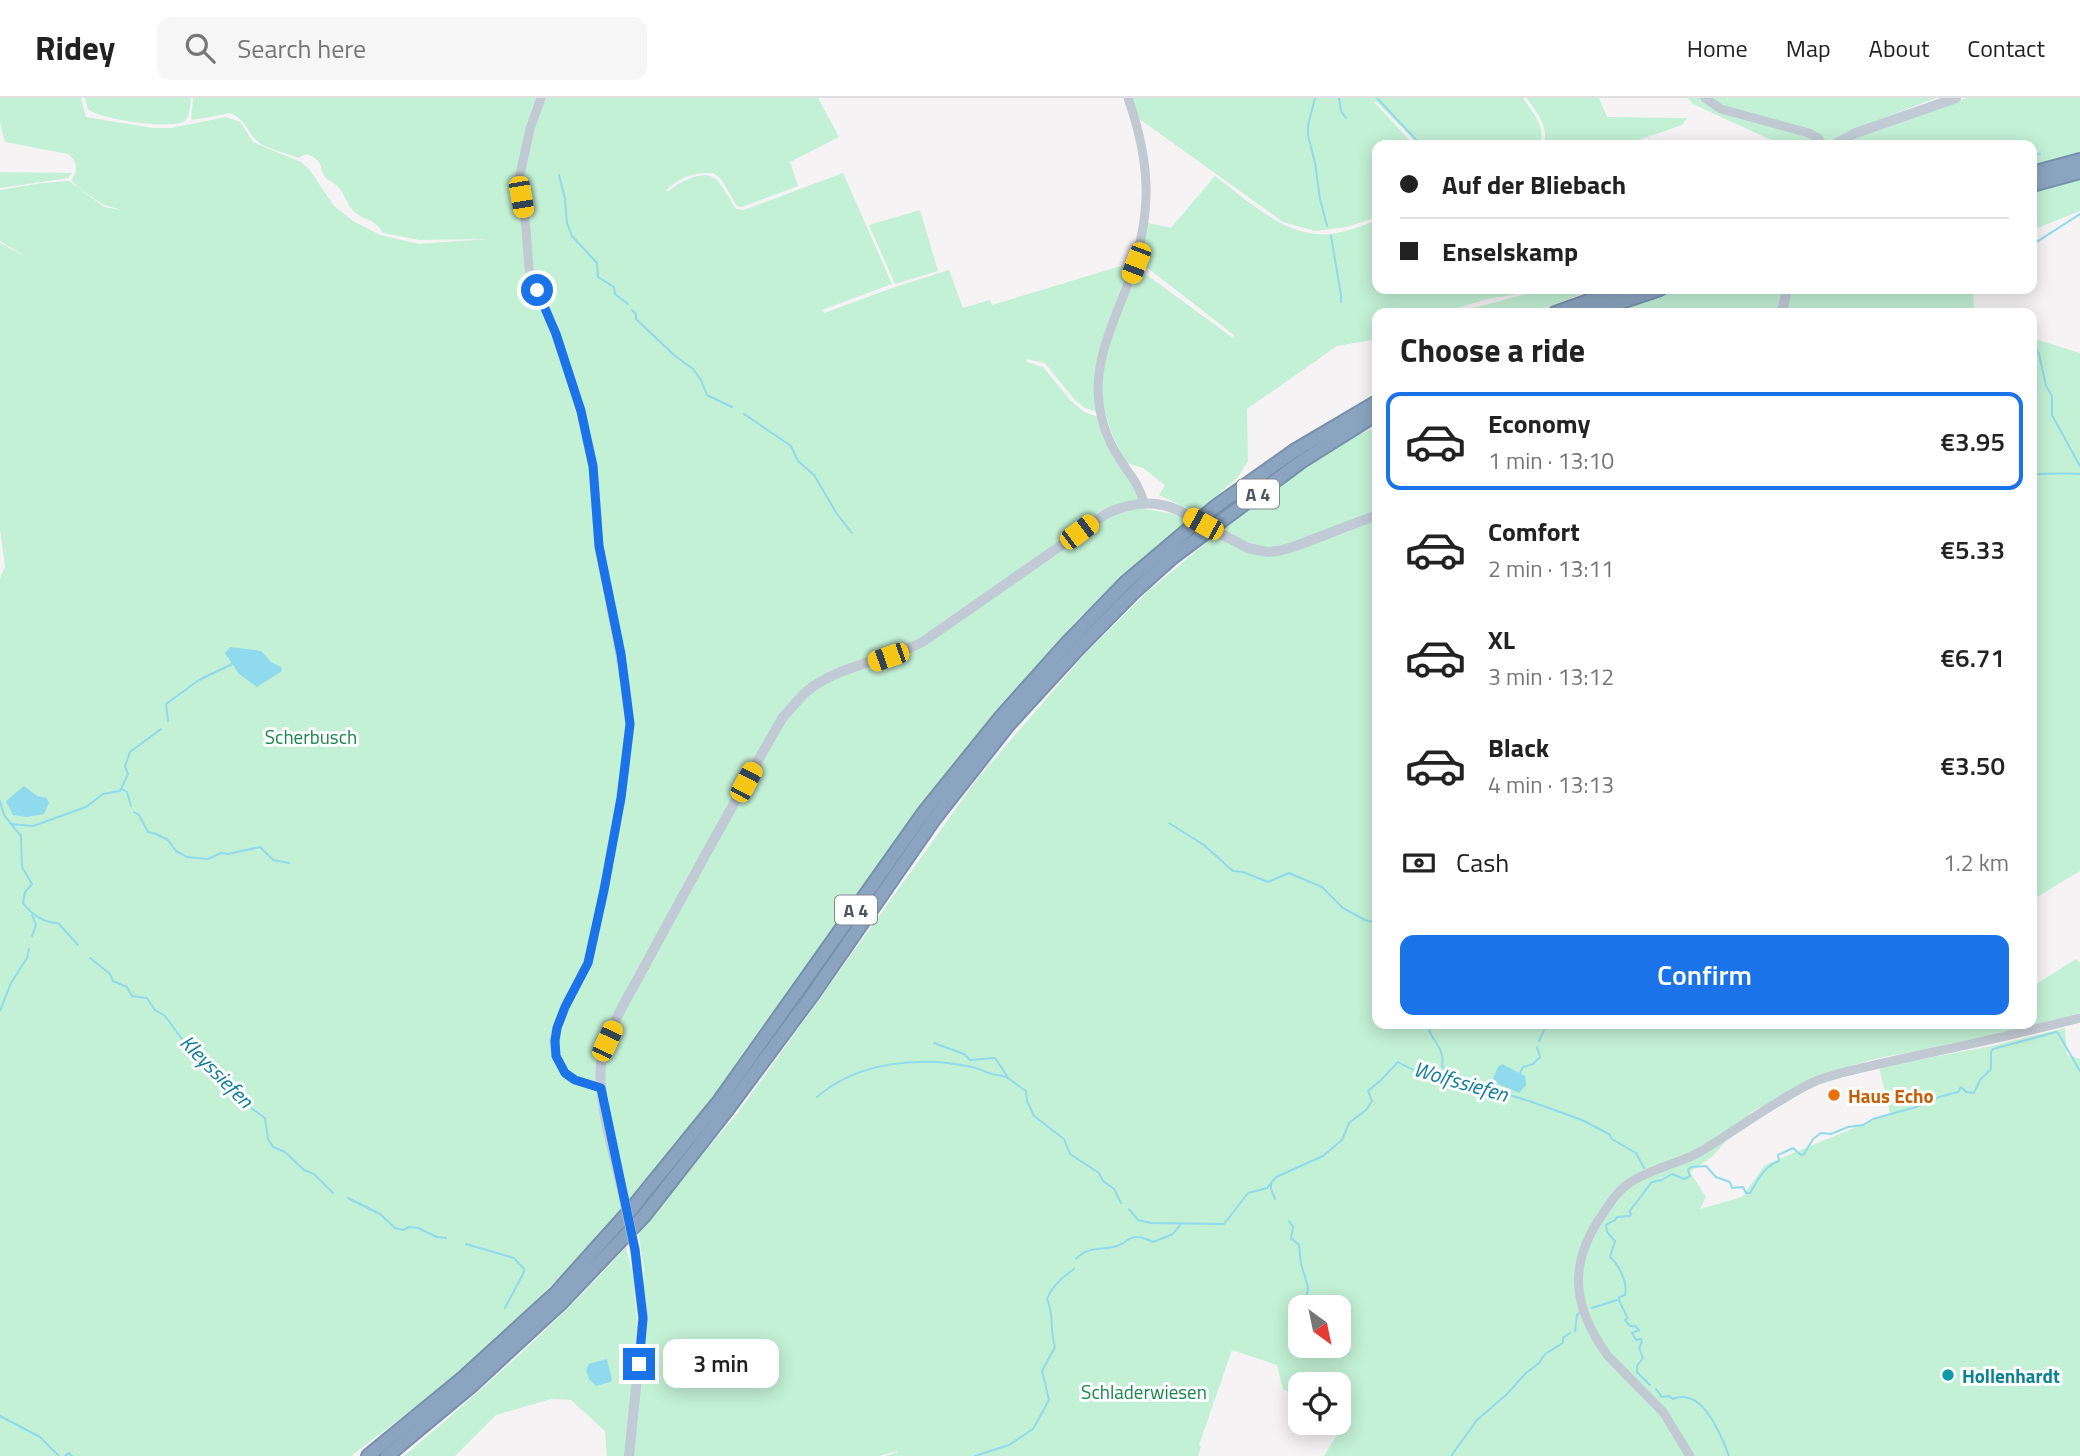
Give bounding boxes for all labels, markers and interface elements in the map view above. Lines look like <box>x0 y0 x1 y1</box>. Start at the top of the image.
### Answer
search box <box>157 17 647 80</box>
text: Ridey <box>35 23 115 73</box>
icon: search <box>181 29 219 67</box>
text: Search here <box>237 29 366 68</box>
text: Home <box>1687 30 1748 66</box>
text: Map <box>1786 30 1831 66</box>
text: About <box>1869 30 1929 66</box>
text: Contact <box>1967 30 2045 66</box>
text: Auf der Bliebach <box>1442 165 1626 204</box>
car <box>508 174 535 220</box>
text: Enselskamp <box>1442 232 1578 271</box>
car <box>1119 240 1154 286</box>
route start <box>521 274 553 306</box>
text: Choose a ride <box>1400 326 1585 374</box>
text: Economy <box>1488 404 1590 443</box>
icon: car <box>1404 410 1467 473</box>
text: €3.95 <box>1941 422 2005 461</box>
text: 1 min · 13:10 <box>1488 443 1614 478</box>
road number: A 4 <box>1237 480 1279 508</box>
car <box>1180 505 1227 543</box>
car <box>1056 511 1103 553</box>
text: Comfort <box>1488 512 1580 551</box>
icon: car <box>1404 518 1467 581</box>
text: €5.33 <box>1941 530 2005 569</box>
text: 2 min · 13:11 <box>1488 551 1614 586</box>
text: XL <box>1488 620 1515 659</box>
icon: car <box>1404 626 1467 689</box>
text: €6.71 <box>1941 638 2005 677</box>
car <box>865 640 912 674</box>
text: 3 min · 13:12 <box>1488 659 1614 694</box>
park label: Scherbusch <box>265 722 357 751</box>
text: Black <box>1488 728 1549 767</box>
icon: car <box>1404 734 1467 797</box>
text: €3.50 <box>1941 746 2005 785</box>
car <box>727 759 766 805</box>
text: 4 min · 13:13 <box>1488 767 1614 802</box>
text: Cash <box>1456 843 1509 882</box>
icon: cash <box>1400 844 1438 882</box>
text: 1.2 km <box>1943 845 2009 880</box>
road number: A 4 <box>835 896 877 924</box>
button: Confirm <box>1400 935 2009 1015</box>
car <box>589 1018 626 1064</box>
water label: Kleyssiefen <box>173 1027 262 1116</box>
water label: Wolfssiefen <box>1410 1052 1512 1110</box>
place label: Haus Echo <box>1848 1081 1934 1110</box>
marker: Haus Echo <box>1826 1087 1842 1103</box>
north arrow <box>1288 1295 1351 1358</box>
map controls <box>1288 1295 1351 1435</box>
callout: 3 min <box>664 1340 779 1388</box>
text: 3 min <box>693 1346 749 1381</box>
route end <box>623 1348 655 1380</box>
place label: Hollenhardt <box>1962 1361 2060 1390</box>
marker: Hollenhardt <box>1940 1367 1956 1383</box>
button: locate <box>1288 1372 1351 1435</box>
park label: Schladerwiesen <box>1081 1377 1207 1406</box>

